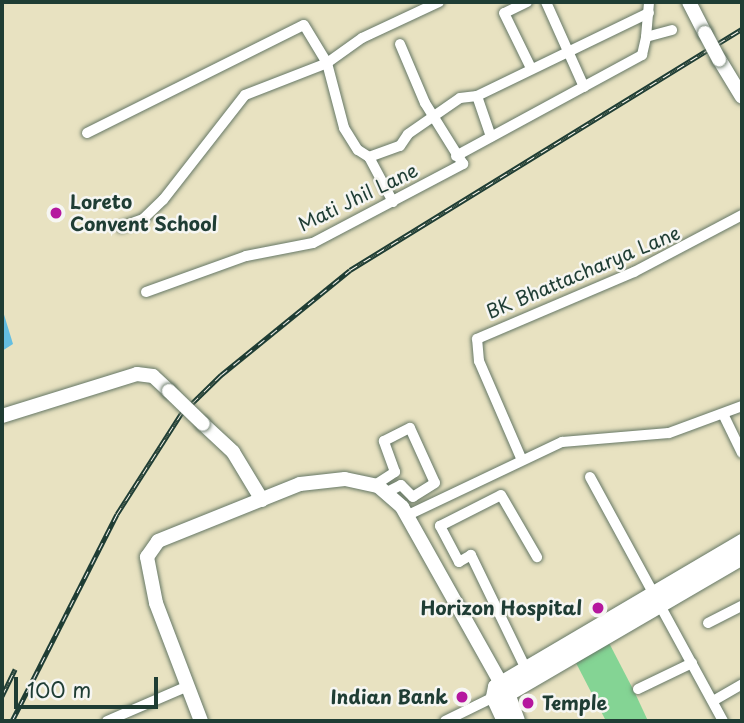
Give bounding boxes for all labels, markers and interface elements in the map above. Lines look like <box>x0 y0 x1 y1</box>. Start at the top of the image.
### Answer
street label: Mati Jhil Lane <box>294 158 422 236</box>
place label: Loreto Convent School <box>70 191 218 235</box>
marker: Loreto Convent School <box>48 205 64 221</box>
street label: BK Bhattacharya Lane <box>482 220 684 324</box>
place label: Horizon Hospital <box>421 597 582 619</box>
marker: Horizon Hospital <box>588 598 608 618</box>
scale bar <box>18 664 161 708</box>
text: 100 m <box>27 673 91 705</box>
place label: Indian Bank <box>330 686 448 708</box>
marker: Indian Bank <box>454 689 470 705</box>
place label: Temple <box>542 692 607 714</box>
marker: Temple <box>520 695 536 711</box>

